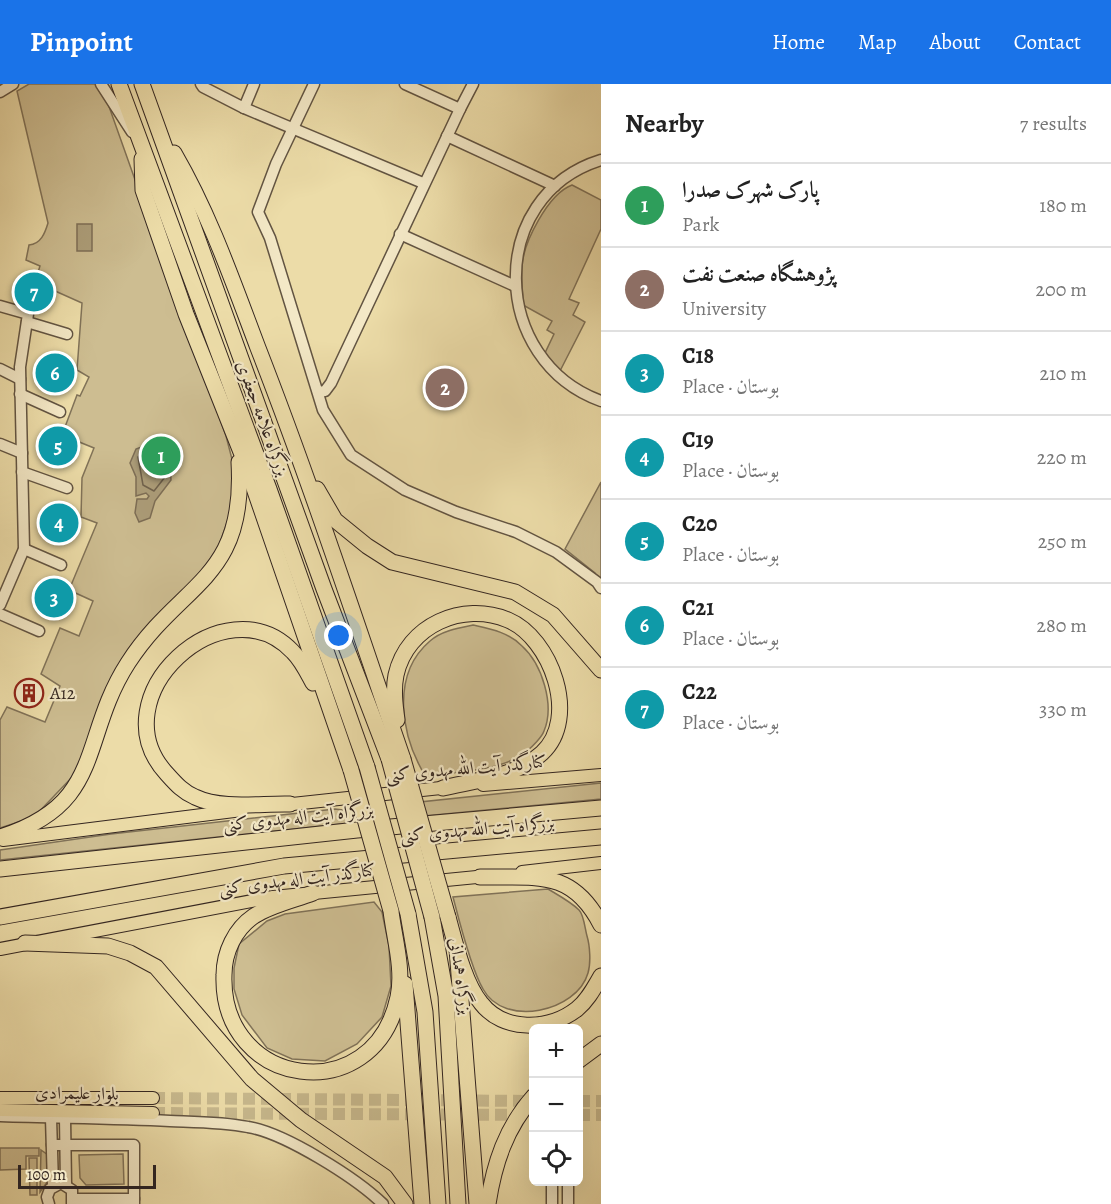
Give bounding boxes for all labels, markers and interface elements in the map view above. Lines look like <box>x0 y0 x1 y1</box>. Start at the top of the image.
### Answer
text: Pinpoint <box>30 23 133 61</box>
text: Home <box>772 28 825 56</box>
text: Map <box>858 28 896 56</box>
text: About <box>929 28 981 56</box>
text: Contact <box>1014 28 1081 56</box>
text: Nearby <box>625 106 704 141</box>
text: 7 results <box>1020 110 1087 137</box>
text: پارک شهرک صدرا <box>682 175 819 205</box>
text: 1 <box>641 192 648 219</box>
text: 180 m <box>1039 192 1087 219</box>
text: Park <box>682 211 720 238</box>
text: پژوهشگاه صنعت نفت <box>682 259 836 289</box>
pin: 7 <box>15 270 54 314</box>
text: 2 <box>640 276 649 303</box>
text: 200 m <box>1036 276 1087 303</box>
text: University <box>682 295 766 322</box>
text: C18 <box>682 341 714 371</box>
pin: 6 <box>36 350 74 396</box>
street label: بزرگراه علامه جعفری <box>231 357 295 479</box>
text: 3 <box>640 360 649 387</box>
text: 210 m <box>1039 360 1087 387</box>
pin: 2 <box>426 366 464 410</box>
text: Place · بوستان <box>682 373 779 400</box>
pin: 5 <box>38 424 78 469</box>
text: C19 <box>682 425 714 455</box>
pin: 1 <box>142 434 180 478</box>
text: 4 <box>640 444 649 471</box>
text: 220 m <box>1037 444 1087 471</box>
text: Place · بوستان <box>682 457 779 484</box>
pin: 4 <box>40 500 78 546</box>
text: C20 <box>682 509 717 539</box>
text: 5 <box>640 528 649 555</box>
text: 250 m <box>1038 528 1087 555</box>
text: Place · بوستان <box>682 541 779 568</box>
pin: 3 <box>34 576 74 620</box>
text: C21 <box>682 593 714 623</box>
text: 6 <box>640 612 649 639</box>
text: 280 m <box>1037 612 1087 639</box>
your location <box>324 621 353 650</box>
text: Place · بوستان <box>682 625 779 652</box>
building icon: A12 <box>13 677 45 709</box>
text: C22 <box>682 677 717 707</box>
place label: A12 <box>49 681 76 705</box>
text: 7 <box>640 696 649 723</box>
text: 330 m <box>1039 696 1087 723</box>
text: Place · بوستان <box>682 709 779 736</box>
street label: کنارگذر آیت الله مهدوی کنی <box>384 747 547 788</box>
street label: بزرگراه آیت اله مهدوی کنی <box>222 797 375 838</box>
street label: بزرگراه آیت الله مهدوی کنی <box>399 808 555 849</box>
street label: کنارگذر آیت اله مهدوی کنی <box>217 856 377 902</box>
street label: بزرگراه همدانی <box>444 936 478 1016</box>
map controls <box>529 1024 583 1186</box>
button: + <box>529 1024 583 1078</box>
button: − <box>529 1078 583 1132</box>
street label: بلوار علیمرادی <box>35 1080 119 1106</box>
button: locate <box>529 1132 583 1186</box>
scale bar <box>18 1162 156 1190</box>
text: 100 m <box>27 1164 66 1186</box>

